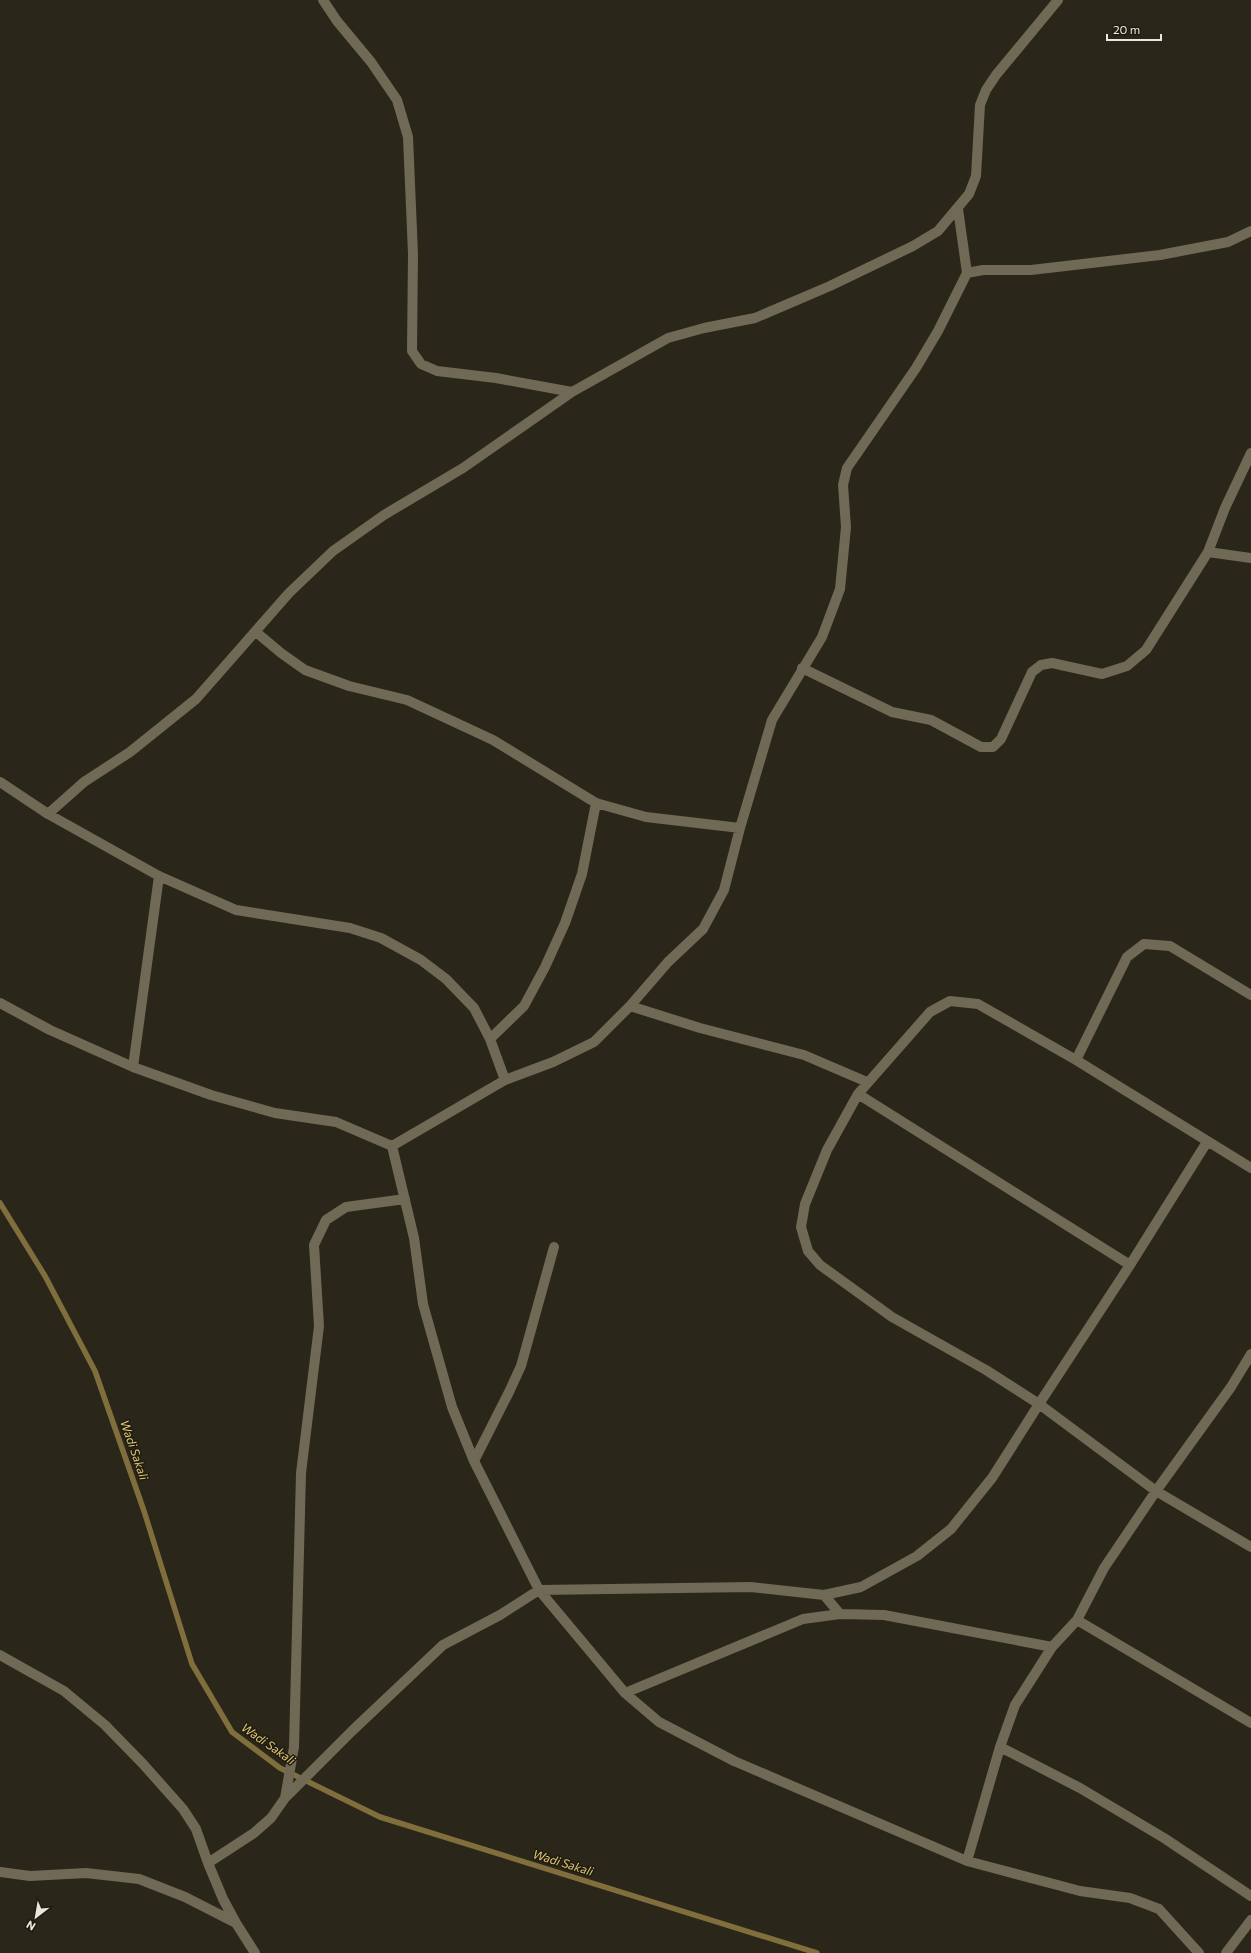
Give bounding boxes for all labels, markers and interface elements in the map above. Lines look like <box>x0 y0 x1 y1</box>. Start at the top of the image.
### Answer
scale bar <box>1107 16 1161 42</box>
text: 20 m <box>1113 22 1140 36</box>
water label: Wadi Sakali <box>118 1418 152 1482</box>
water label: Wadi Sakali <box>239 1720 299 1767</box>
water label: Wadi Sakali <box>531 1846 596 1878</box>
north arrow <box>16 1897 56 1937</box>
text: N <box>24 1918 37 1934</box>

